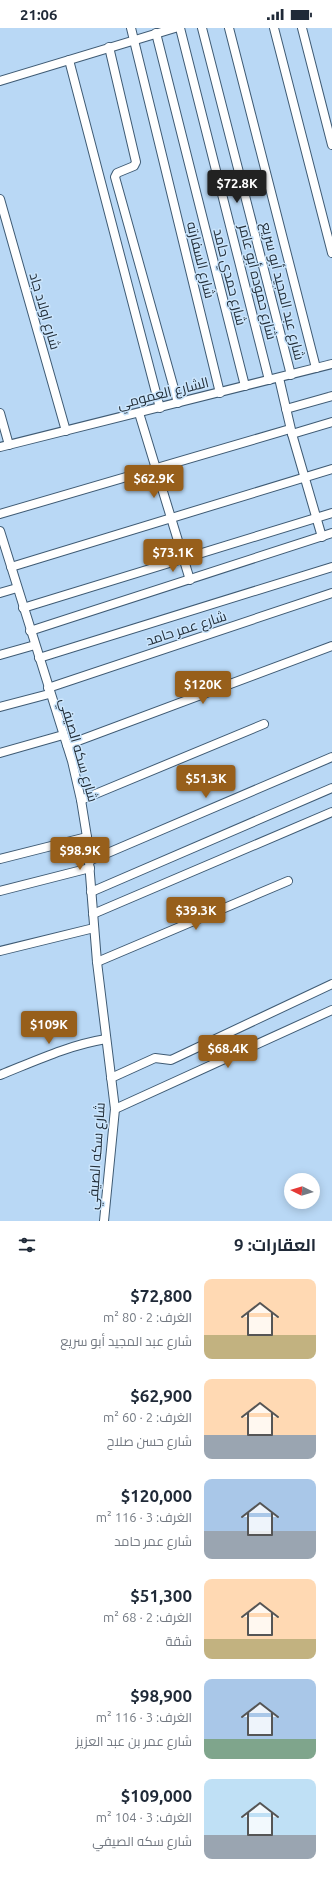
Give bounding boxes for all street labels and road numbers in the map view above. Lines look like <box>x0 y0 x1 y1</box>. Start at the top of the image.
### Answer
street label: شارع السفارته <box>183 220 218 300</box>
street label: شارع عبد المجيد أبو سريع <box>257 220 309 362</box>
street label: شارع حموده أبو عامر <box>235 222 281 342</box>
street label: شارع حمدي حامد <box>206 227 250 328</box>
street label: شارع اولاد جاد <box>25 271 64 352</box>
street label: الشارع العمومي <box>116 374 211 416</box>
street label: شارع عمر حامد <box>144 607 229 650</box>
street label: شارع سكه الصيفي <box>53 696 101 805</box>
street label: شارع سكه الصيفي <box>84 1102 112 1210</box>

